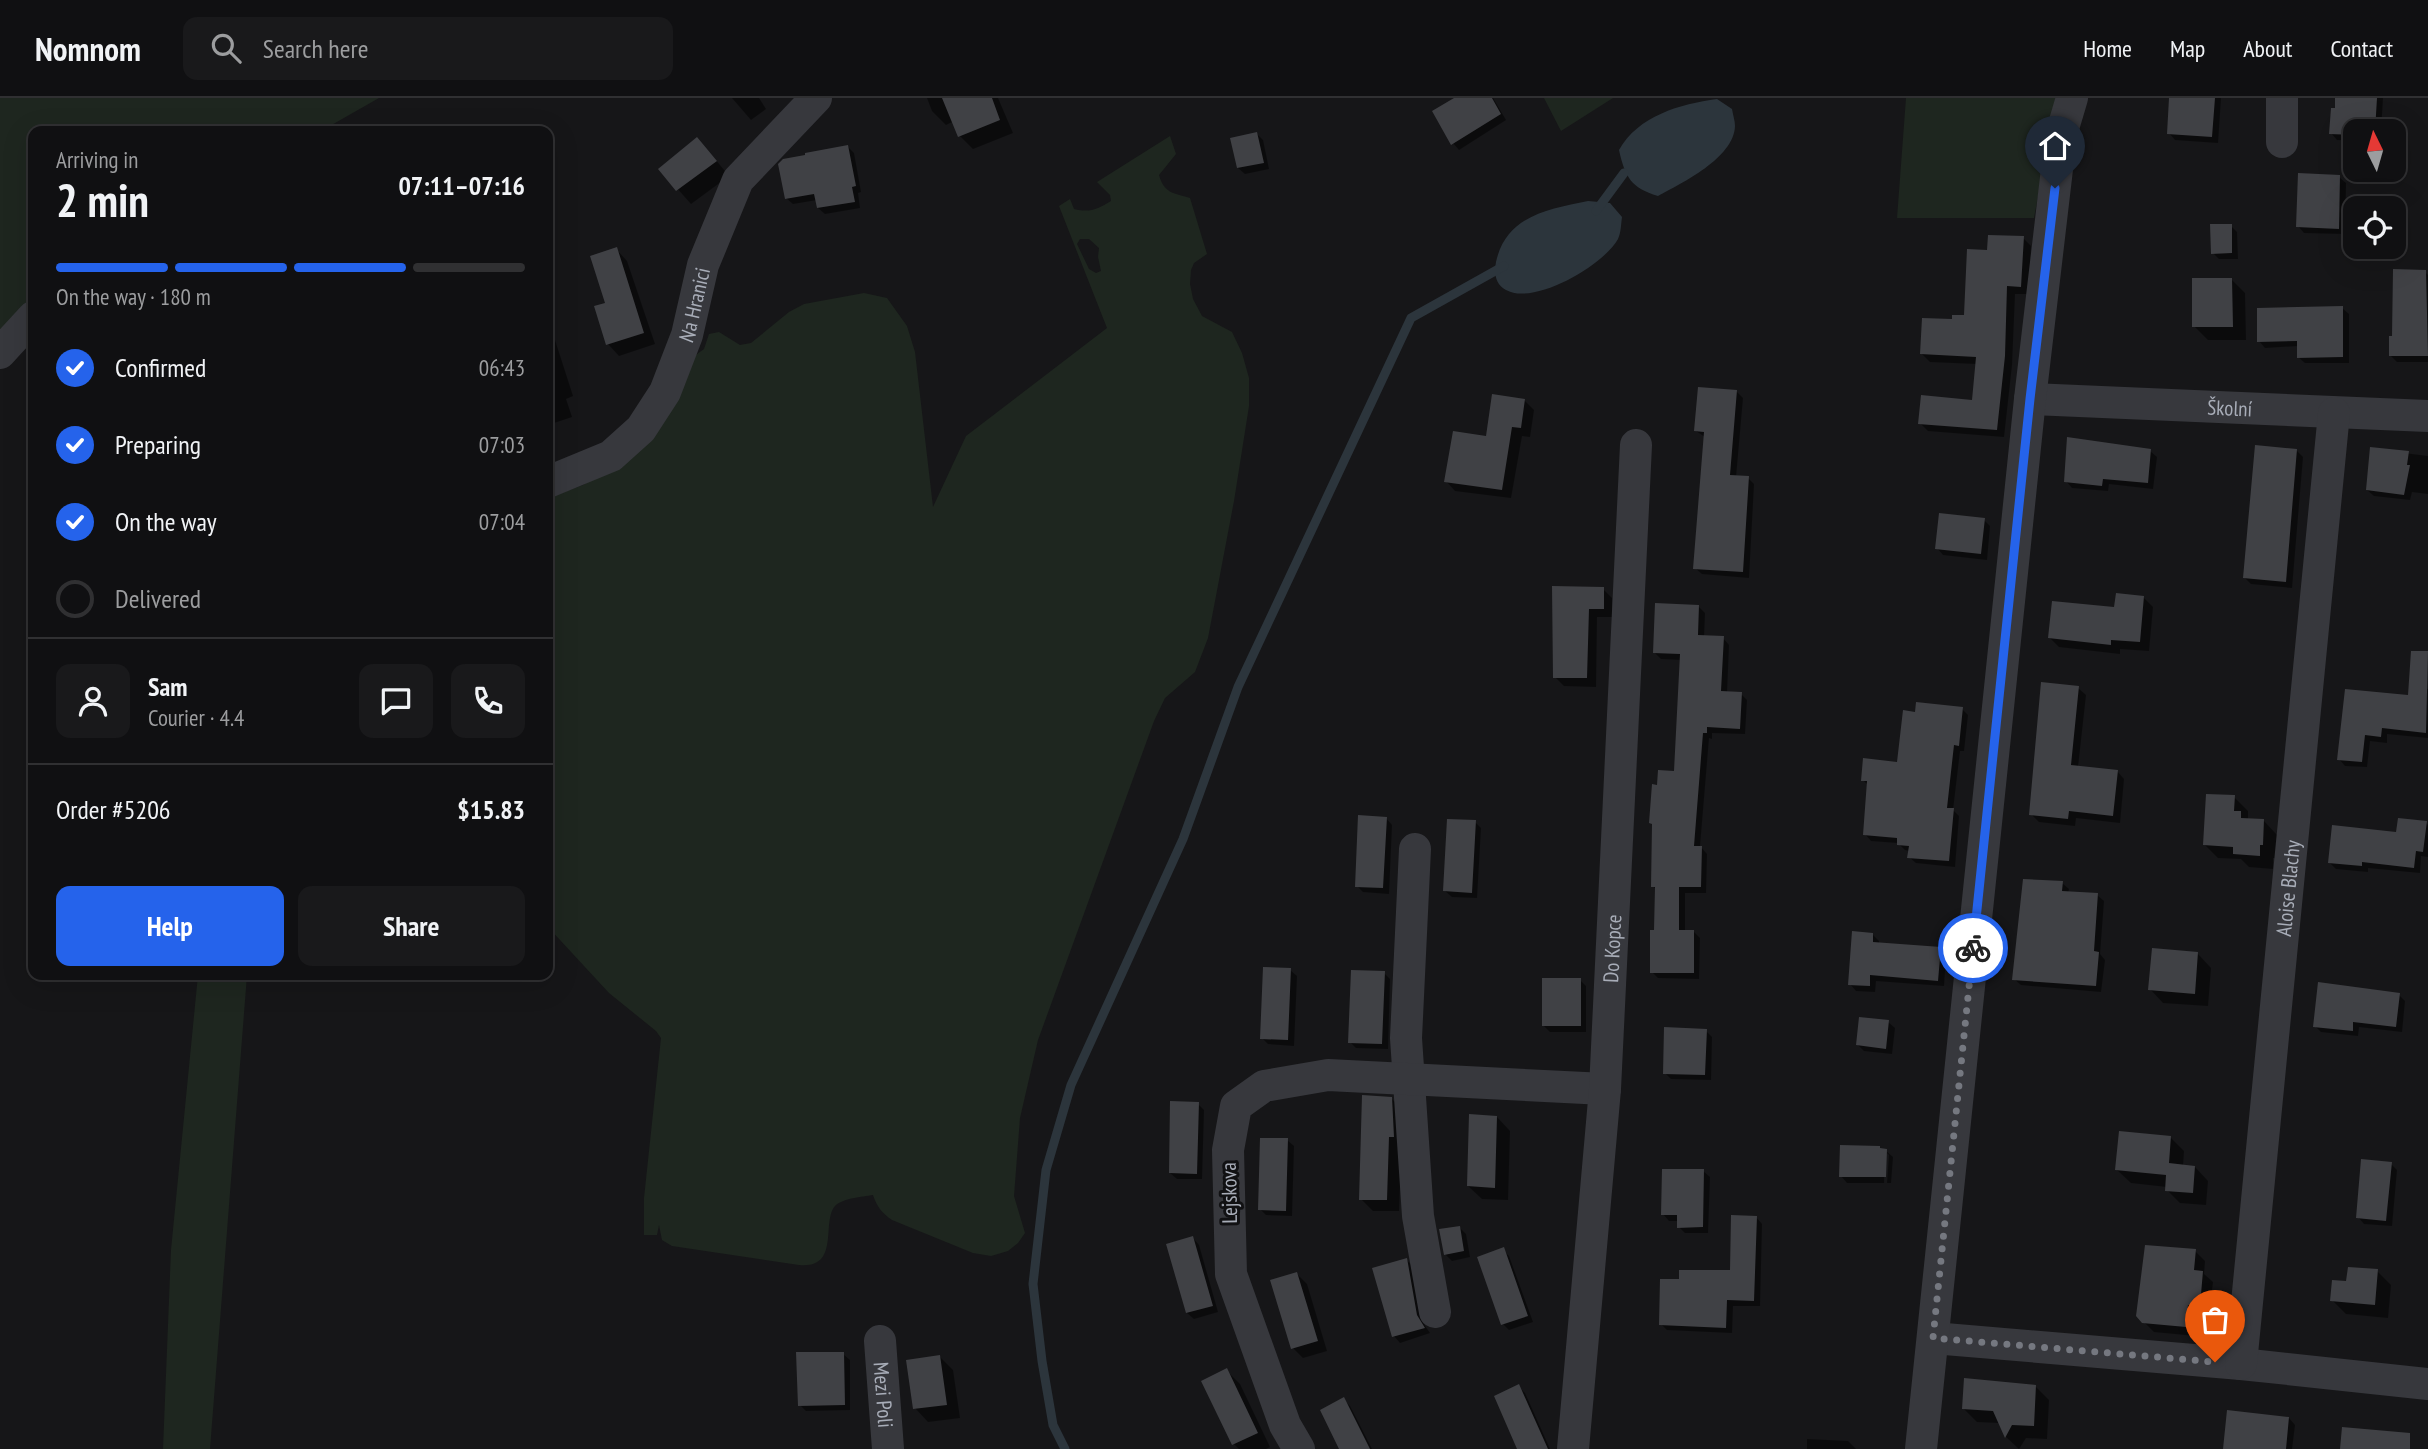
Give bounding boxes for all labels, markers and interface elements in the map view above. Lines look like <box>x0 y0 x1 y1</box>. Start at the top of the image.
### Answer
search box <box>183 17 673 80</box>
text: Nomnom <box>35 27 141 70</box>
icon: search <box>207 29 245 67</box>
text: Search here <box>263 32 368 65</box>
text: Home <box>2083 33 2132 64</box>
text: Map <box>2170 33 2205 64</box>
text: About <box>2243 33 2292 64</box>
text: Contact <box>2330 33 2393 64</box>
pin <box>2025 116 2085 188</box>
north arrow <box>2343 119 2406 182</box>
map controls <box>2343 119 2406 259</box>
icon: home <box>2036 127 2074 165</box>
text: Arriving in <box>56 145 138 174</box>
text: 07:11–07:16 <box>398 169 525 202</box>
text: 2 min <box>56 170 149 230</box>
button: locate <box>2343 196 2406 259</box>
street label: Na Hranici <box>672 265 716 346</box>
text: On the way · 180 m <box>56 282 211 311</box>
icon: check <box>56 349 94 387</box>
text: Confirmed <box>115 351 206 384</box>
text: 06:43 <box>479 353 525 382</box>
street label: Školní <box>2207 393 2253 422</box>
icon: check <box>56 426 94 464</box>
text: Preparing <box>115 428 201 461</box>
text: 07:03 <box>479 430 525 459</box>
icon: check <box>56 503 94 541</box>
text: On the way <box>115 505 217 538</box>
text: 07:04 <box>479 507 525 536</box>
text: Delivered <box>115 582 201 615</box>
button: person <box>56 664 130 738</box>
button: chat <box>359 664 433 738</box>
button: phone <box>451 664 525 738</box>
text: Sam <box>148 670 187 703</box>
text: Courier · 4.4 <box>148 703 244 732</box>
text: Order #5206 <box>56 793 171 826</box>
text: $15.83 <box>457 793 525 826</box>
street label: Aloise Blachy <box>2269 839 2306 938</box>
button: Help <box>56 886 284 966</box>
button: Share <box>298 886 525 966</box>
courier <box>1938 913 2008 983</box>
street label: Do Kopce <box>1597 914 1627 983</box>
icon: bike <box>1954 929 1992 967</box>
street label: Lejskova <box>1215 1162 1243 1224</box>
pin <box>2185 1290 2245 1362</box>
icon: bag <box>2196 1301 2234 1339</box>
street label: Mezi Poli <box>868 1361 900 1429</box>

